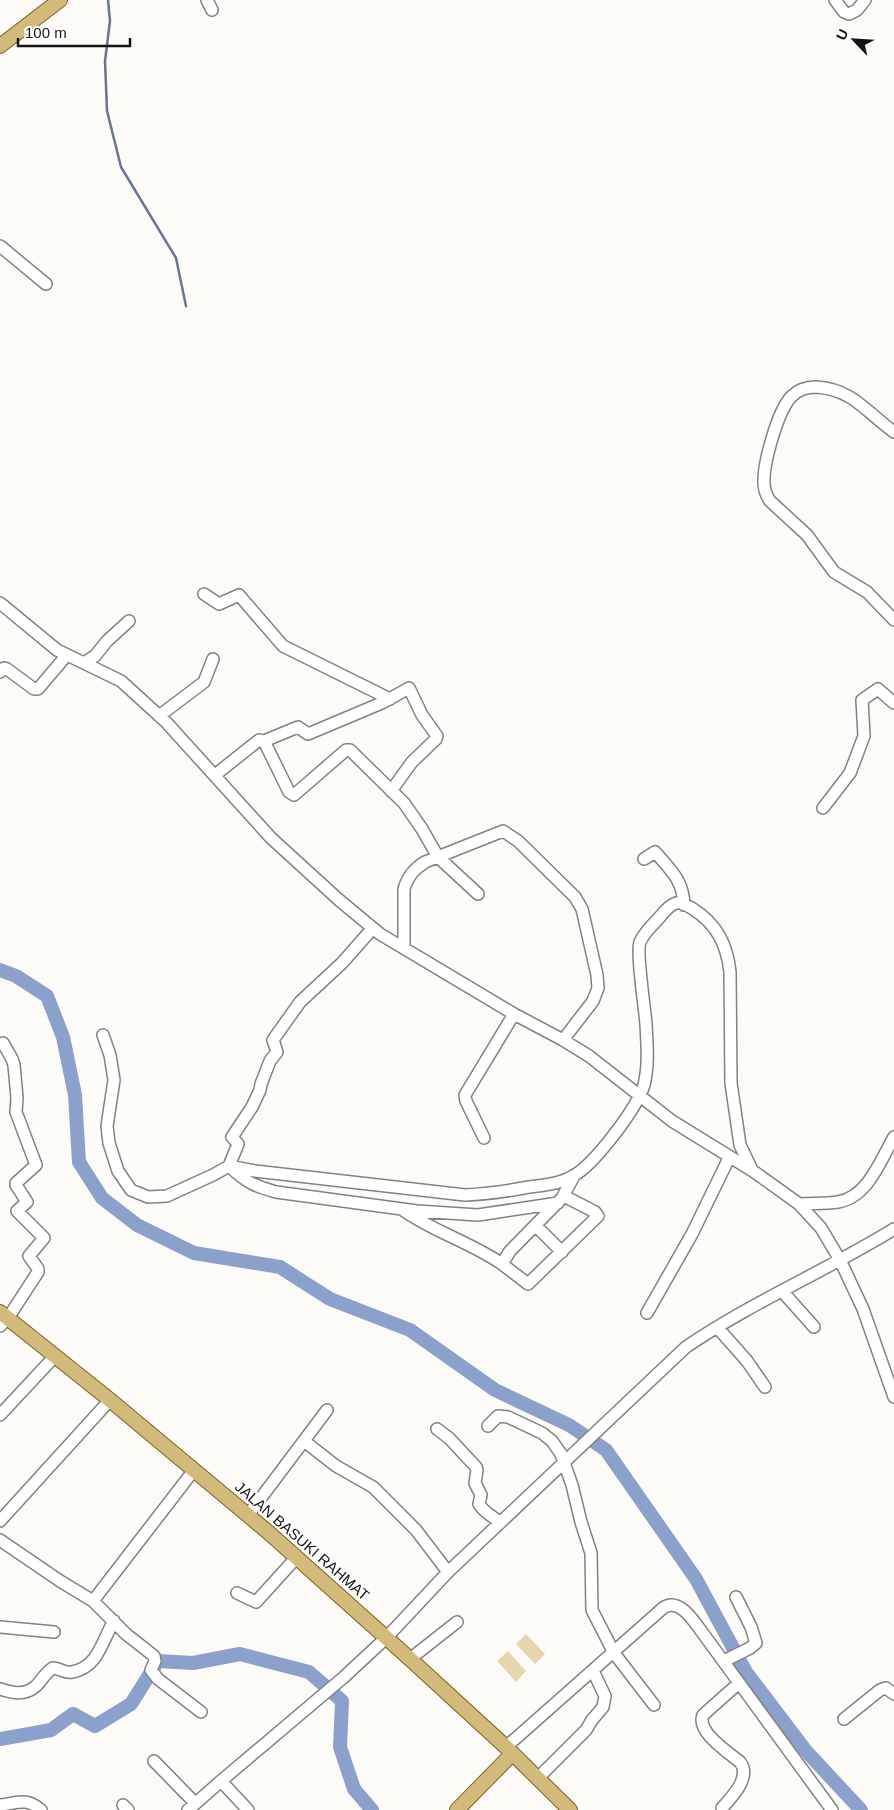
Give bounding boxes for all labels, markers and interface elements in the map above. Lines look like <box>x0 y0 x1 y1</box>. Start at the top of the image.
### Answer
scale bar <box>18 15 130 47</box>
north arrow <box>829 15 879 65</box>
text: 100 m <box>25 24 67 41</box>
text: U <box>833 27 852 42</box>
street label: JALAN BASUKI RAHMAT <box>232 1478 373 1604</box>

